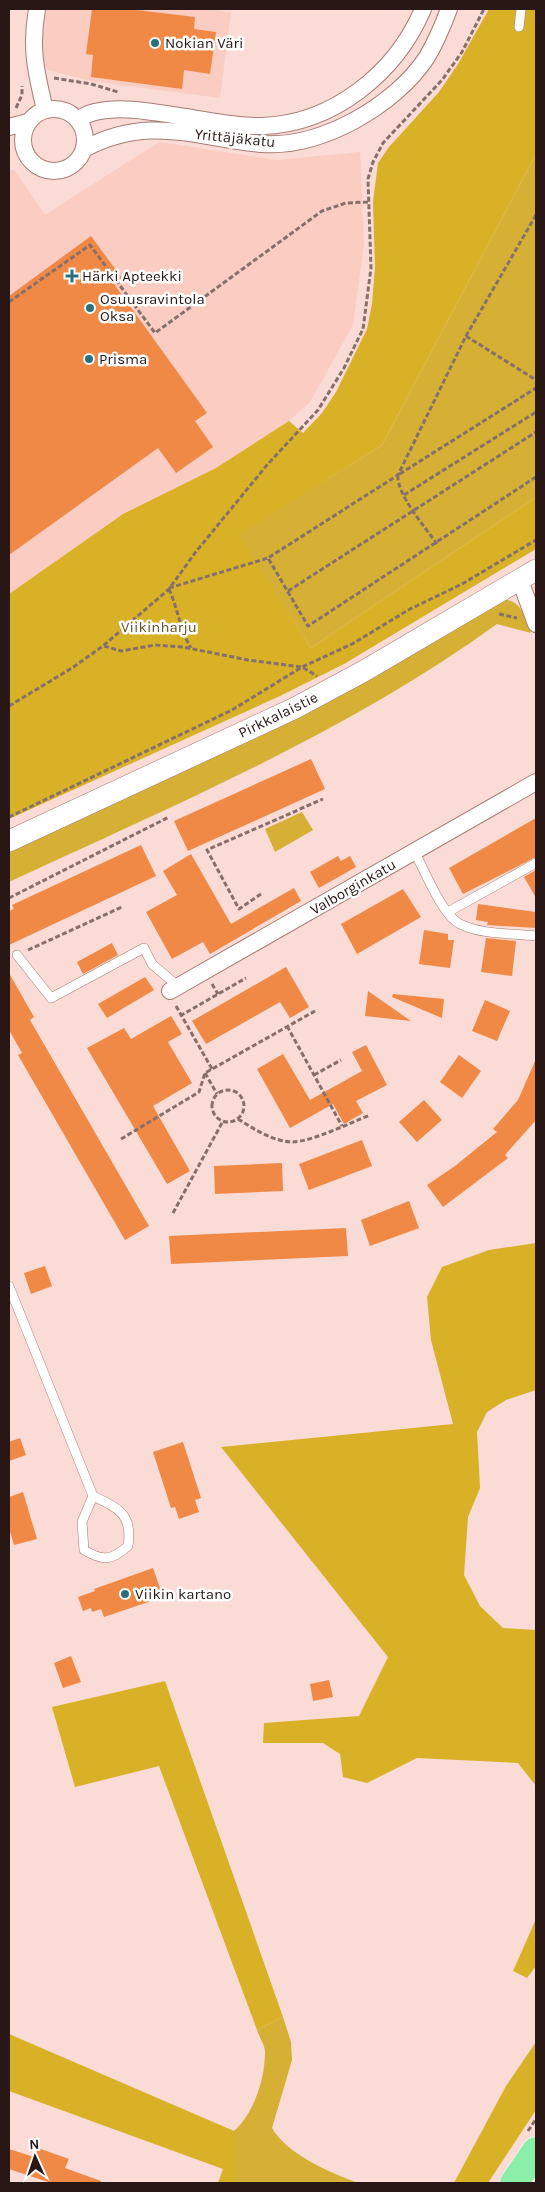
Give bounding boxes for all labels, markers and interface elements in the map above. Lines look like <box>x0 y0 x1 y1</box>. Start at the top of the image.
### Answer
place label: Nokian Väri <box>165 34 243 52</box>
marker: Nokian Väri <box>149 37 161 49</box>
street label: Yrittäjäkatu <box>194 125 276 151</box>
place label: Härki Apteekki <box>82 267 182 285</box>
marker: Härki Apteekki <box>66 270 78 282</box>
place label: Osuusravintola Oksa <box>100 290 205 325</box>
marker: Osuusravintola Oksa <box>84 302 96 314</box>
place label: Prisma <box>99 350 147 368</box>
marker: Prisma <box>83 353 95 365</box>
park label: Viikinharju <box>121 618 197 636</box>
street label: Pirkkalaistie <box>235 688 321 742</box>
street label: Valborginkatu <box>307 855 399 919</box>
place label: Viikin kartano <box>135 1585 231 1603</box>
marker: Viikin kartano <box>119 1588 131 1600</box>
north arrow <box>10 2132 60 2182</box>
text: N <box>29 2136 40 2153</box>

